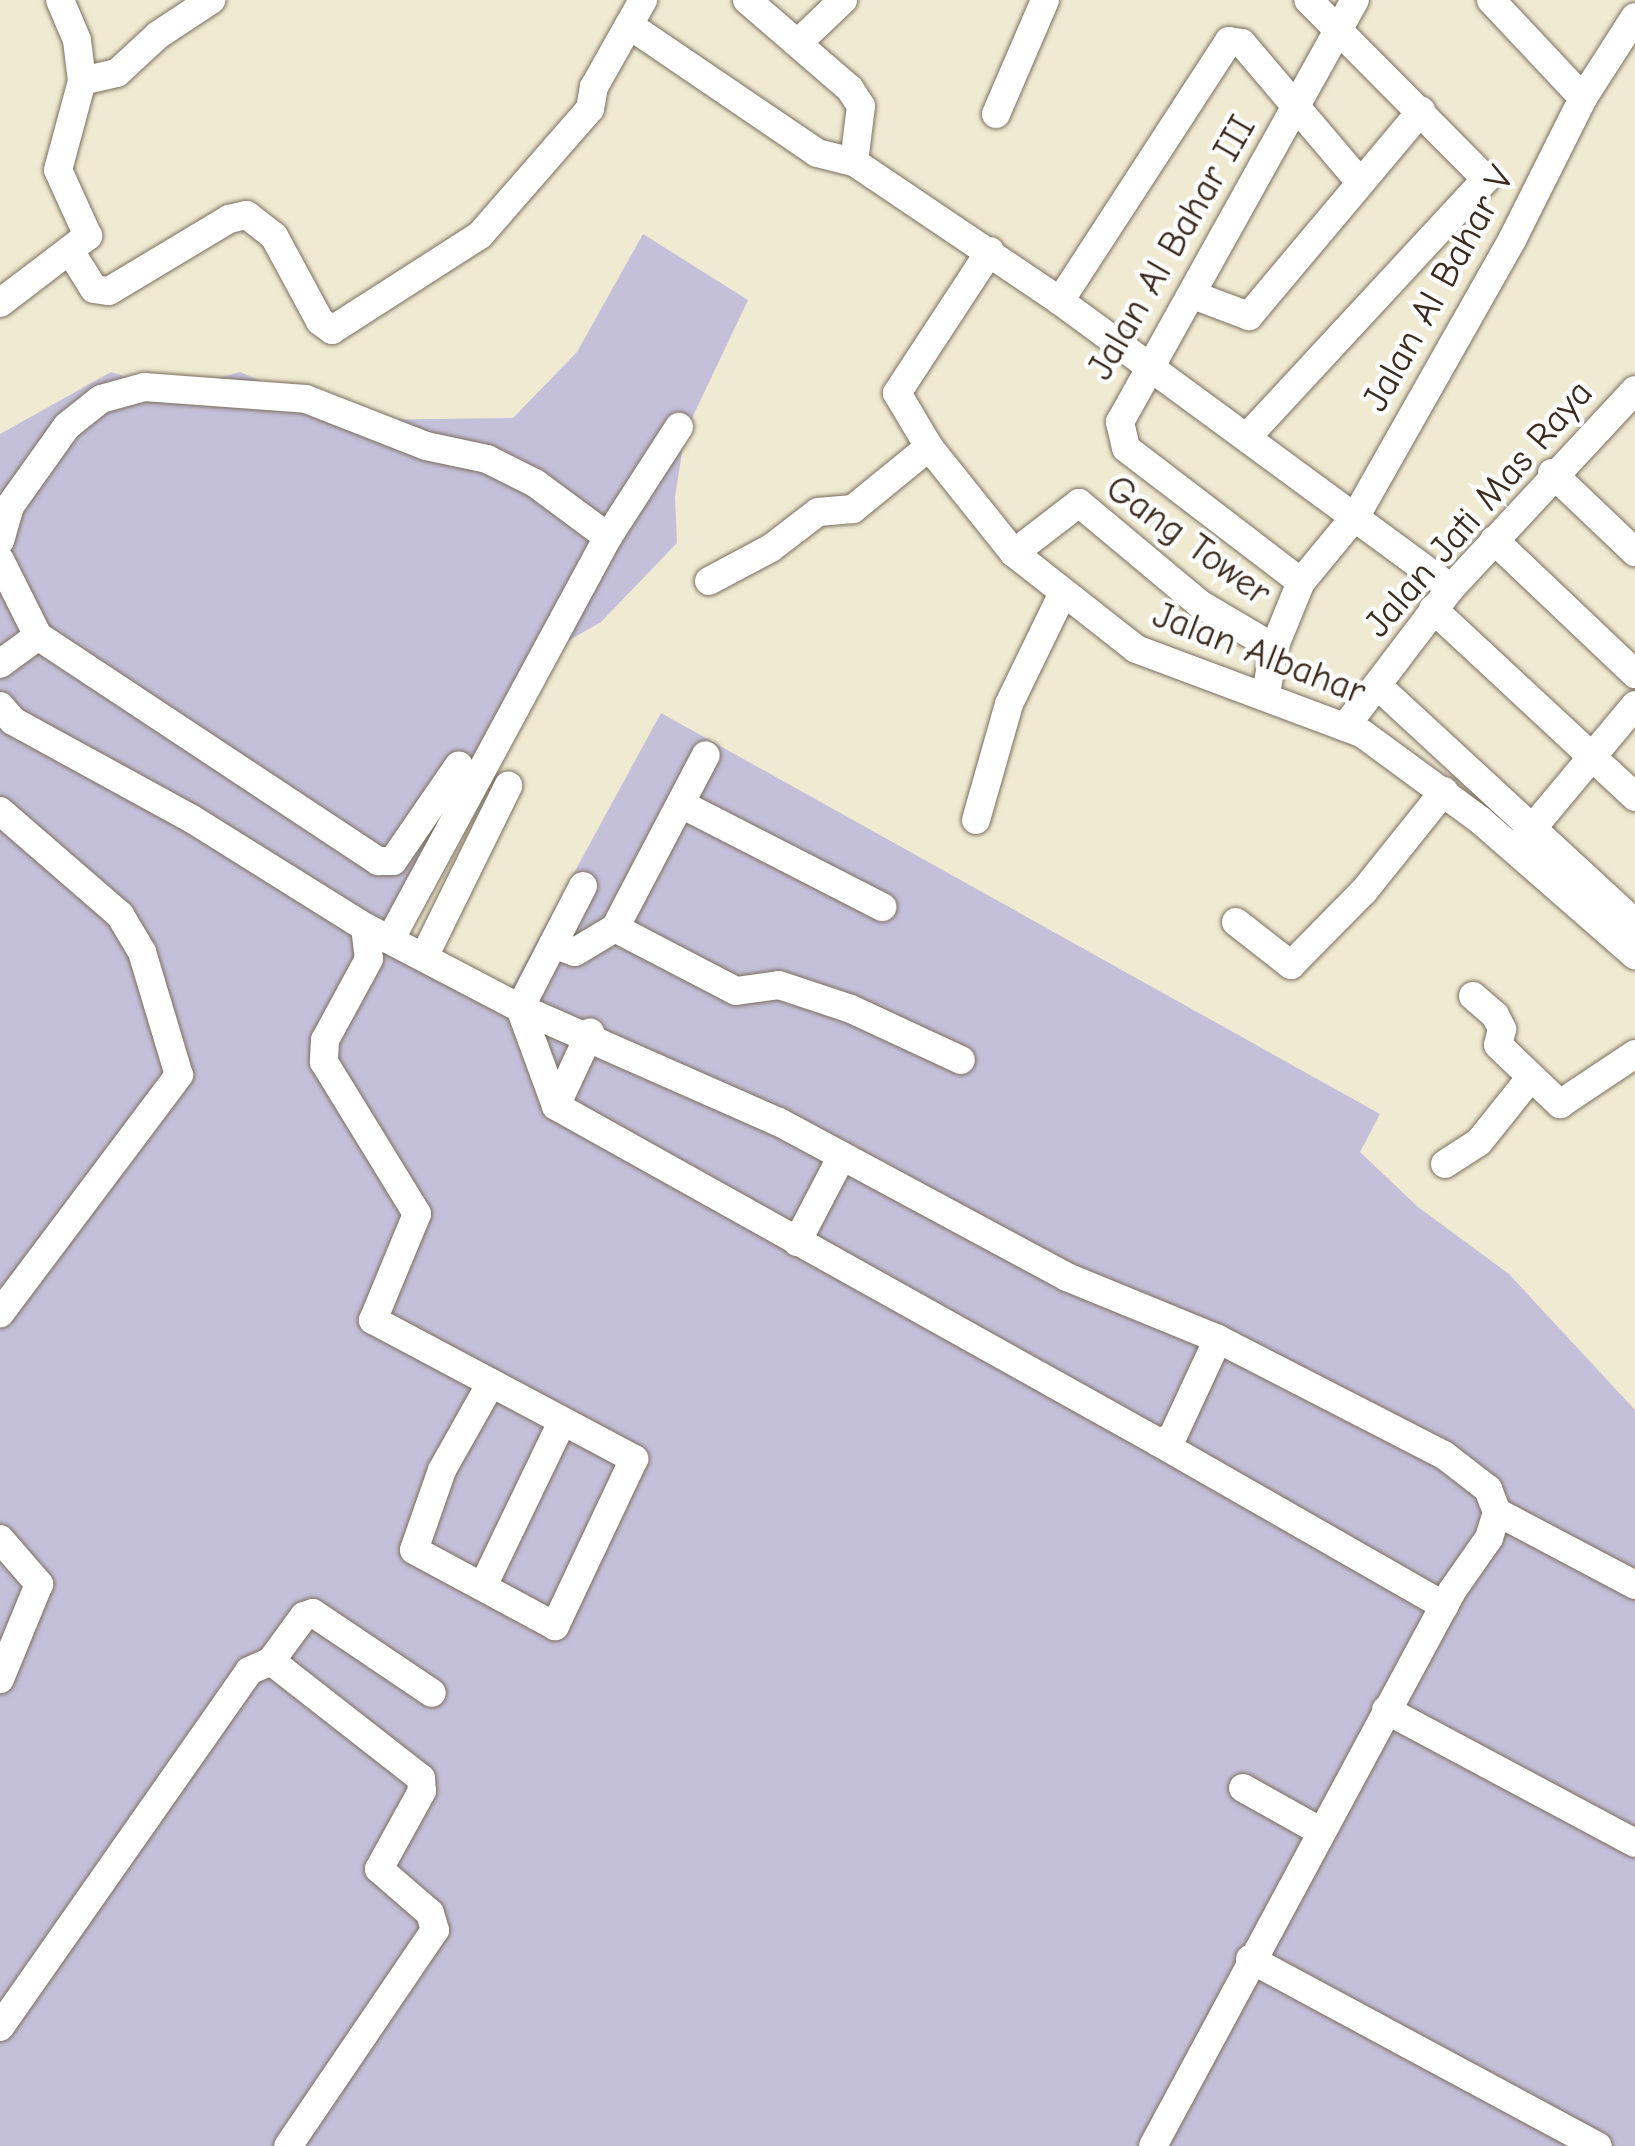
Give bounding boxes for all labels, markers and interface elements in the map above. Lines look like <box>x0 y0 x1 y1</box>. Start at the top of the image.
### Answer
street label: Jalan Al Bahar III <box>1078 108 1266 388</box>
street label: Jalan Al Bahar V <box>1353 159 1525 419</box>
street label: Jalan Jati Mas Raya <box>1355 371 1603 647</box>
street label: Gang Tower <box>1097 466 1279 616</box>
street label: Jalan Albahar <box>1146 593 1372 715</box>

